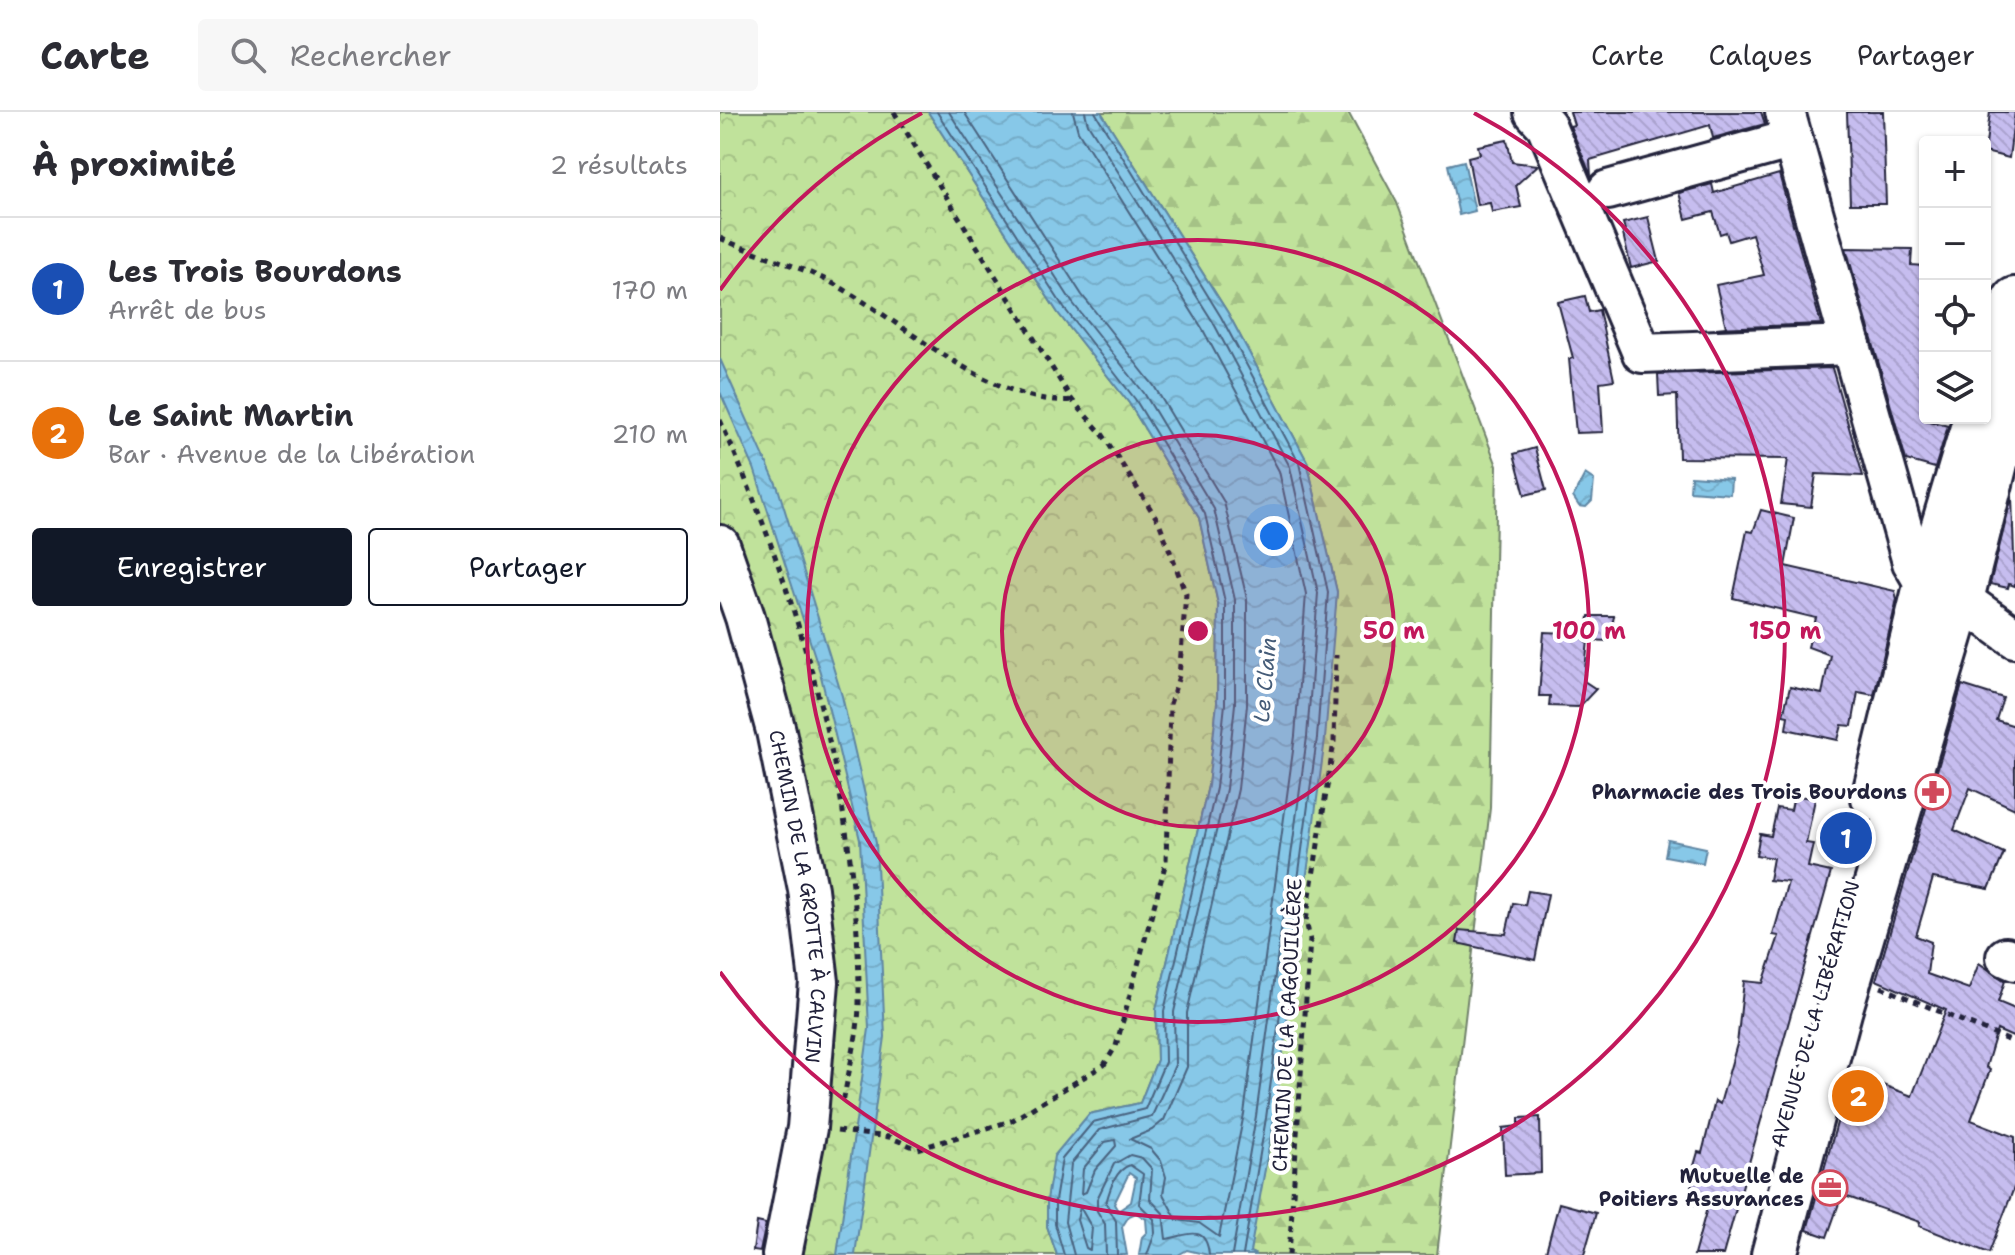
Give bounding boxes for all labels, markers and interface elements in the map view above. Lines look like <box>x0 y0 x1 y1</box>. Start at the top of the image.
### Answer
search box <box>198 19 758 91</box>
text: Carte <box>40 30 150 81</box>
icon: search <box>226 33 270 77</box>
text: Rechercher <box>290 35 452 76</box>
text: Carte <box>1591 36 1664 74</box>
text: Calques <box>1708 36 1813 74</box>
text: Partager <box>1857 36 1975 74</box>
map controls <box>1919 136 1991 424</box>
button: + <box>1919 136 1991 208</box>
text: À proximité <box>32 141 236 187</box>
text: 2 résultats <box>550 147 688 182</box>
button: − <box>1919 208 1991 280</box>
text: Les Trois Bourdons <box>108 251 402 292</box>
text: 1 <box>52 272 64 307</box>
text: 170 m <box>611 272 688 307</box>
button: locate <box>1919 280 1991 352</box>
text: Arrêt de bus <box>108 292 267 327</box>
button: layers <box>1919 352 1991 424</box>
text: Le Saint Martin <box>108 395 353 436</box>
text: 2 <box>49 416 67 451</box>
text: 210 m <box>611 416 688 451</box>
text: Bar · Avenue de la Libération <box>108 436 475 471</box>
your location <box>1254 516 1294 556</box>
button: Enregistrer <box>32 528 352 606</box>
button: Partager <box>368 528 688 606</box>
text: 50 m <box>1363 615 1425 647</box>
text: 100 m <box>1552 615 1626 647</box>
text: 150 m <box>1749 615 1821 647</box>
centre of rings <box>1184 617 1212 645</box>
water label: Le Clain <box>1247 636 1283 724</box>
street label: CHEMIN DE LA GROTTE À CALVIN <box>763 727 832 1064</box>
pharmacy icon: Pharmacie des Trois Bourdons <box>1914 773 1952 811</box>
place label: Pharmacie des Trois Bourdons <box>1591 779 1907 805</box>
pin: 1 <box>1820 808 1872 868</box>
street label: CHEMIN DE LA CAGOUILLÈRE <box>1266 877 1308 1173</box>
street label: AVENUE DE LA LIBÉRATION <box>1764 878 1866 1150</box>
pin: 2 <box>1832 1066 1884 1126</box>
place label: Mutuelle de Poitiers Assurances <box>1599 1163 1804 1212</box>
office icon: Mutuelle de Poitiers Assurances <box>1811 1169 1849 1207</box>

